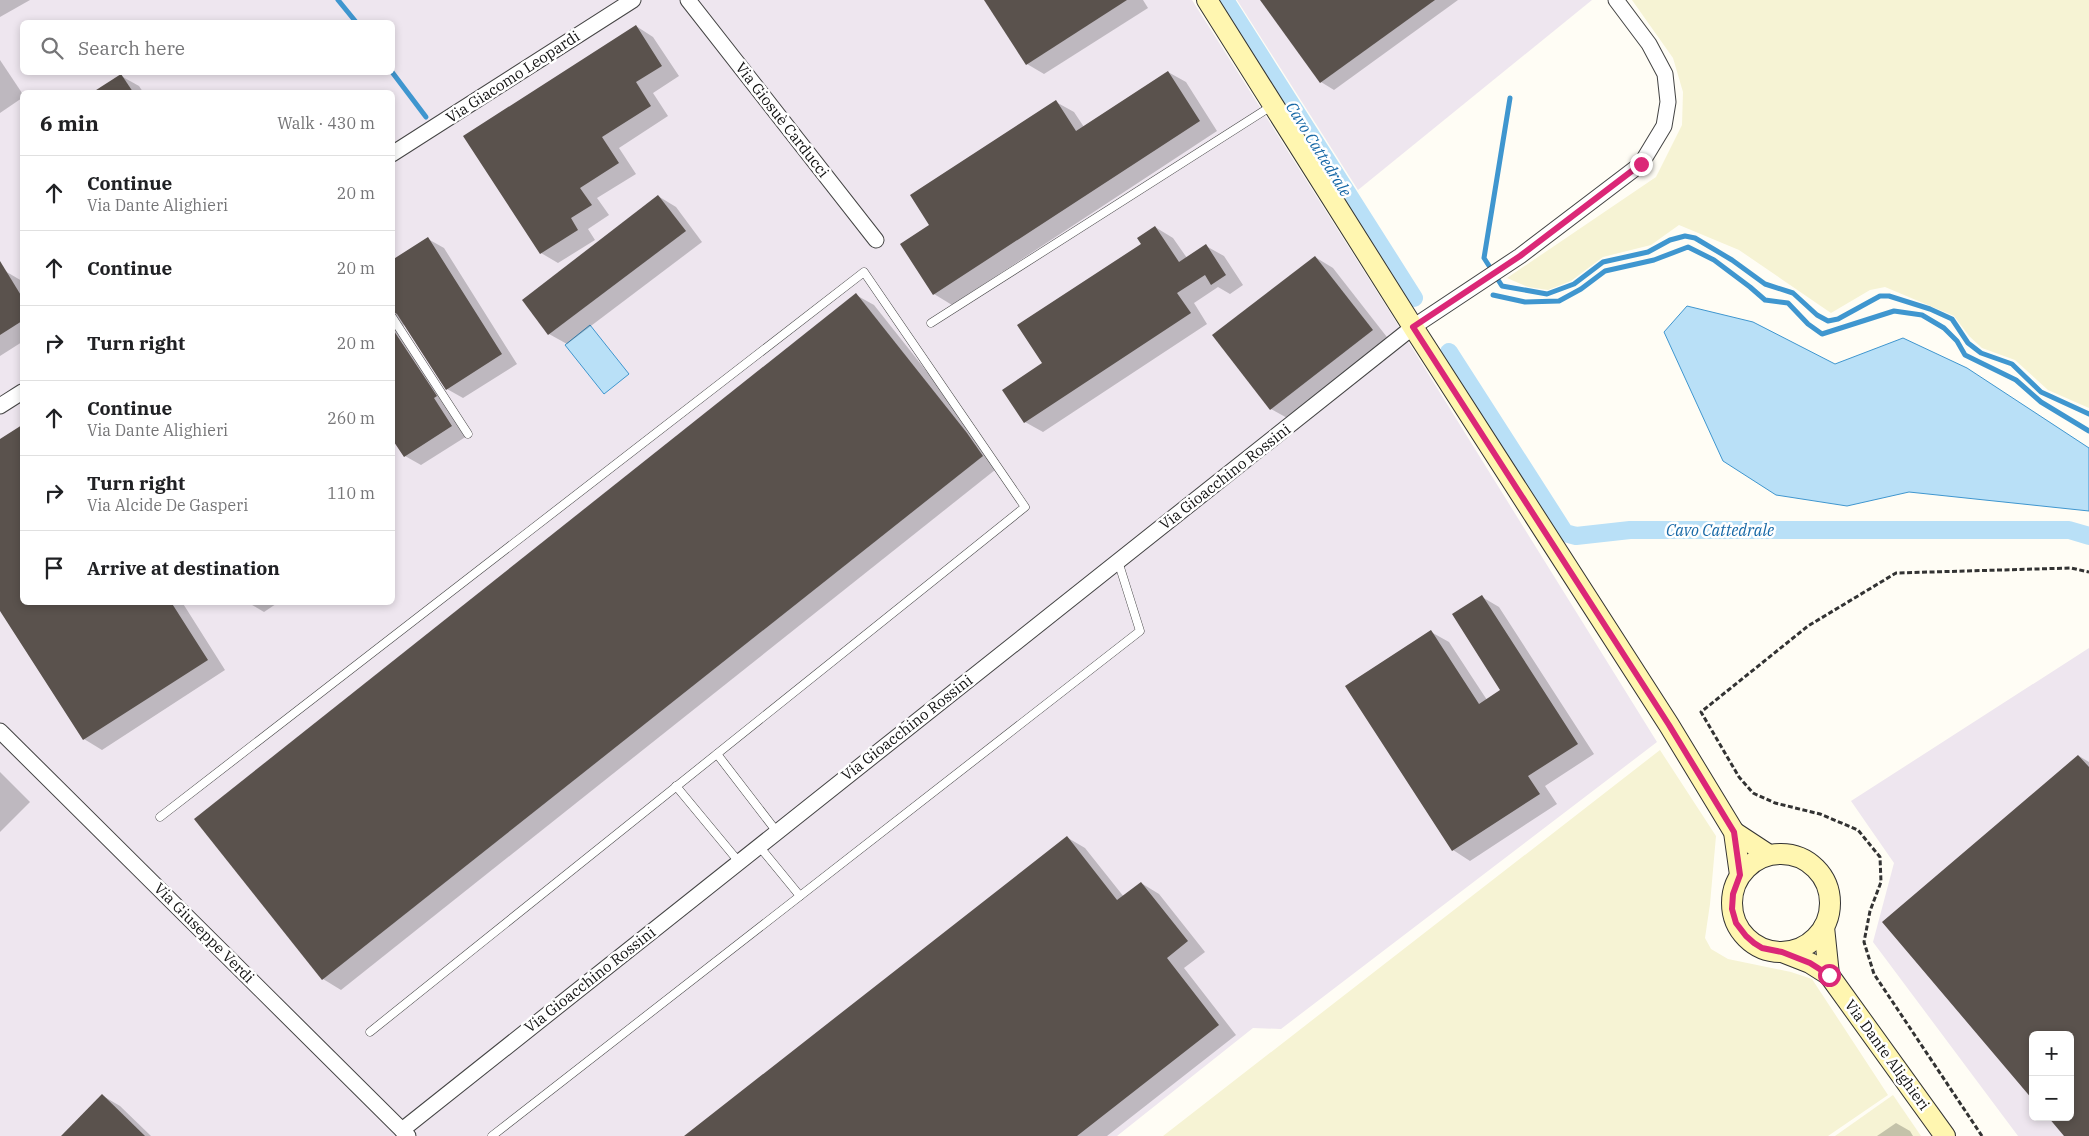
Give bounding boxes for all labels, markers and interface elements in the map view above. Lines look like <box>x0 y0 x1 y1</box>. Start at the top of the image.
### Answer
search box <box>20 20 395 75</box>
street label: Via Giacomo Leopardi <box>442 26 583 127</box>
icon: search <box>38 34 66 62</box>
text: Search here <box>78 36 185 60</box>
street label: Via Giosuè Carducci <box>731 58 833 181</box>
water label: Cavo Cattedrale <box>1282 98 1356 200</box>
text: 6 min <box>40 109 99 137</box>
text: Walk · 430 m <box>277 113 375 133</box>
route end <box>1630 153 1653 176</box>
text: Continue <box>87 171 172 195</box>
icon: ahead <box>40 179 68 207</box>
text: 20 m <box>337 183 375 203</box>
text: Via Dante Alighieri <box>87 195 228 215</box>
icon: ahead <box>40 254 68 282</box>
text: Continue <box>87 256 172 280</box>
text: 20 m <box>337 258 375 278</box>
icon: right <box>40 329 68 357</box>
text: Turn right <box>87 331 185 355</box>
text: 20 m <box>337 333 375 353</box>
text: Continue <box>87 396 172 420</box>
icon: ahead <box>40 404 68 432</box>
text: 260 m <box>327 408 375 428</box>
street label: Via Gioacchino Rossini <box>1155 419 1294 534</box>
text: Via Dante Alighieri <box>87 420 228 440</box>
text: Turn right <box>87 471 185 495</box>
icon: right <box>40 479 68 507</box>
text: 110 m <box>327 483 375 503</box>
text: Via Alcide De Gasperi <box>87 495 248 515</box>
water label: Cavo Cattedrale <box>1666 520 1774 540</box>
icon: arrive <box>40 554 68 582</box>
text: Arrive at destination <box>87 556 280 580</box>
street label: Via Gioacchino Rossini <box>837 670 976 785</box>
street label: Via Giuseppe Verdi <box>150 879 259 987</box>
street label: Via Gioacchino Rossini <box>520 922 659 1037</box>
route start <box>1818 964 1841 987</box>
street label: Via Dante Alighieri <box>1841 996 1934 1114</box>
map controls <box>2029 1031 2074 1121</box>
button: + <box>2029 1031 2074 1076</box>
button: − <box>2029 1076 2074 1121</box>

